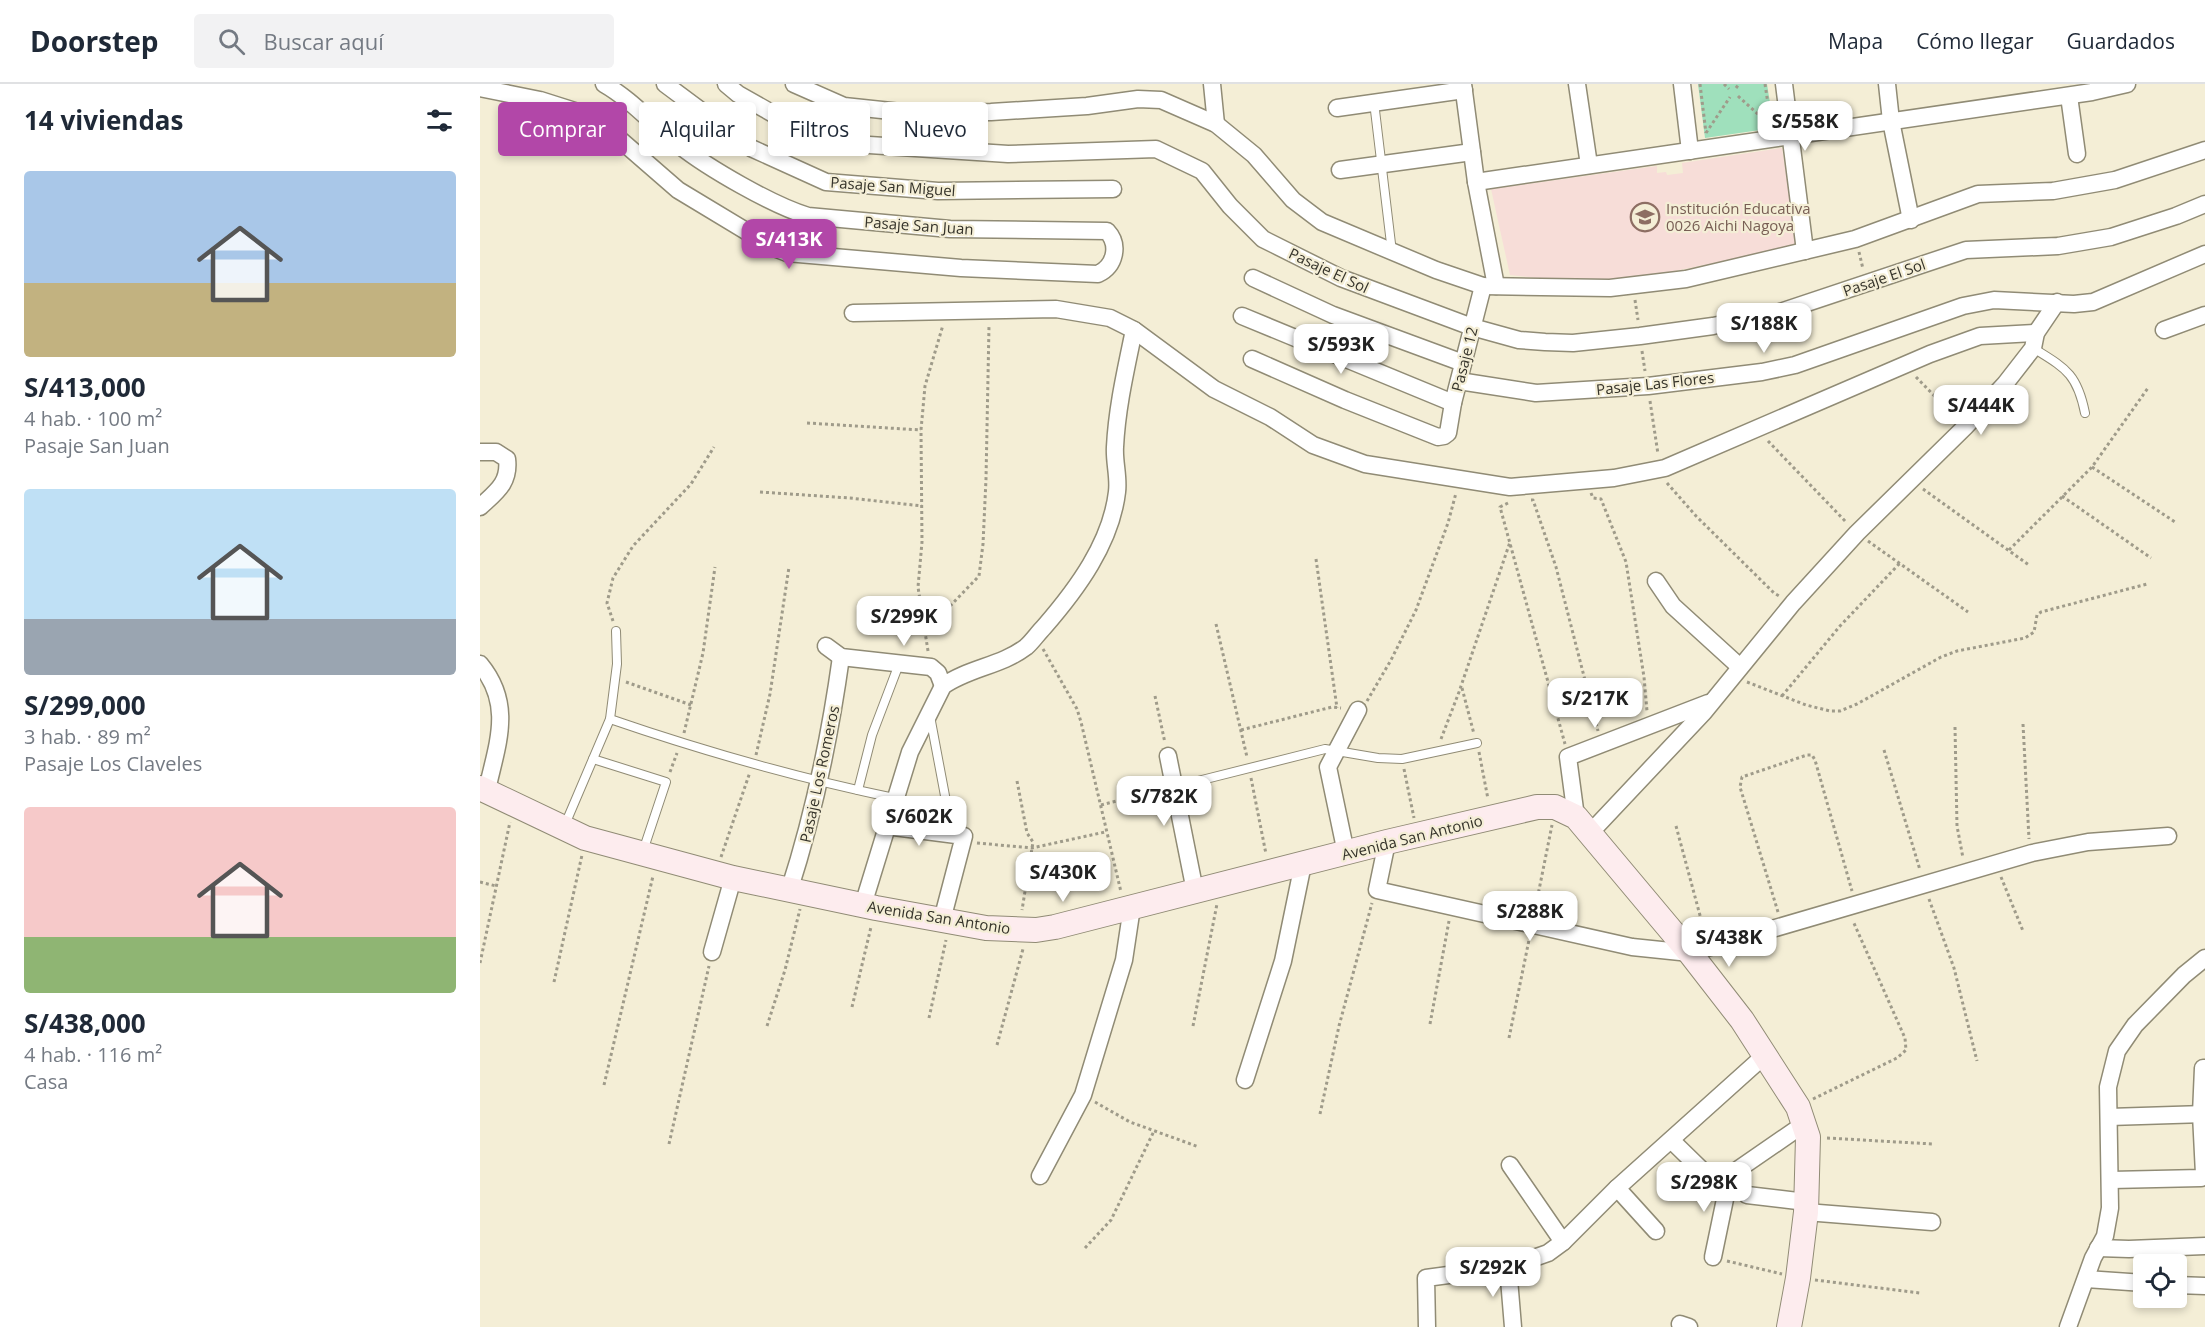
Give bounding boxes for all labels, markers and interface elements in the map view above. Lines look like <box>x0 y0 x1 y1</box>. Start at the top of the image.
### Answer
search box <box>194 14 614 68</box>
text: Doorstep <box>30 22 158 60</box>
icon: search <box>215 25 248 58</box>
text: Buscar aquí <box>263 26 384 56</box>
text: Mapa <box>1828 27 1883 55</box>
text: Cómo llegar <box>1916 27 2034 55</box>
text: Guardados <box>2067 27 2175 55</box>
pin: S/558K <box>1756 101 1854 152</box>
text: 14 viviendas <box>24 102 183 138</box>
chip: Comprar <box>498 102 627 156</box>
chip: Alquilar <box>639 102 756 156</box>
chip: Filtros <box>768 102 870 156</box>
chip: Nuevo <box>882 102 988 156</box>
icon: filters <box>423 104 456 137</box>
text: S/558K <box>1772 107 1838 134</box>
street label: Pasaje San Miguel <box>830 172 956 200</box>
place label: Institución Educativa 0026 Aichi Nagoya <box>1666 198 1811 235</box>
school or university icon: Institución Educativa 0026 Aichi Nagoya <box>1629 201 1661 233</box>
icon: home <box>186 210 294 318</box>
street label: Pasaje San Juan <box>864 211 974 239</box>
pin: S/413K <box>740 219 838 270</box>
text: S/413K <box>756 225 822 252</box>
street label: Pasaje El Sol <box>1286 243 1372 297</box>
street label: Pasaje El Sol <box>1840 254 1928 300</box>
pin: S/188K <box>1715 303 1813 354</box>
text: S/188K <box>1731 309 1797 336</box>
pin: S/593K <box>1292 324 1390 375</box>
street label: Pasaje 12 <box>1446 325 1482 393</box>
text: S/593K <box>1308 330 1374 357</box>
street label: Pasaje Las Flores <box>1595 367 1715 399</box>
text: S/413,000 <box>24 369 146 405</box>
pin: S/444K <box>1932 385 2030 436</box>
text: S/444K <box>1948 391 2014 418</box>
text: 4 hab. · 100 m² <box>24 405 162 432</box>
text: Pasaje San Juan <box>24 432 170 459</box>
icon: home <box>186 528 294 636</box>
pin: S/299K <box>855 596 953 647</box>
text: S/299K <box>871 602 937 629</box>
pin: S/217K <box>1546 678 1644 729</box>
text: S/217K <box>1562 684 1628 711</box>
text: S/299,000 <box>24 687 146 723</box>
street label: Pasaje Los Romeros <box>795 704 843 844</box>
text: 3 hab. · 89 m² <box>24 723 151 750</box>
text: Pasaje Los Claveles <box>24 750 202 777</box>
pin: S/782K <box>1115 776 1213 827</box>
text: S/782K <box>1131 782 1197 809</box>
pin: S/602K <box>870 796 968 847</box>
text: S/602K <box>886 802 952 829</box>
street label: Avenida San Antonio <box>1339 810 1485 864</box>
icon: home <box>186 846 294 954</box>
pin: S/430K <box>1014 852 1112 903</box>
text: S/430K <box>1030 858 1096 885</box>
pin: S/288K <box>1481 891 1579 942</box>
street label: Avenida San Antonio <box>866 896 1012 938</box>
text: S/288K <box>1497 897 1563 924</box>
pin: S/438K <box>1680 917 1778 968</box>
text: S/438K <box>1696 923 1762 950</box>
text: S/438,000 <box>24 1005 146 1041</box>
text: 4 hab. · 116 m² <box>24 1041 162 1068</box>
text: Casa <box>24 1068 68 1095</box>
pin: S/298K <box>1655 1162 1753 1213</box>
text: S/298K <box>1671 1168 1737 1195</box>
pin: S/292K <box>1444 1247 1542 1298</box>
text: S/292K <box>1460 1253 1526 1280</box>
map controls <box>2133 1254 2187 1308</box>
button: locate <box>2133 1254 2187 1308</box>

